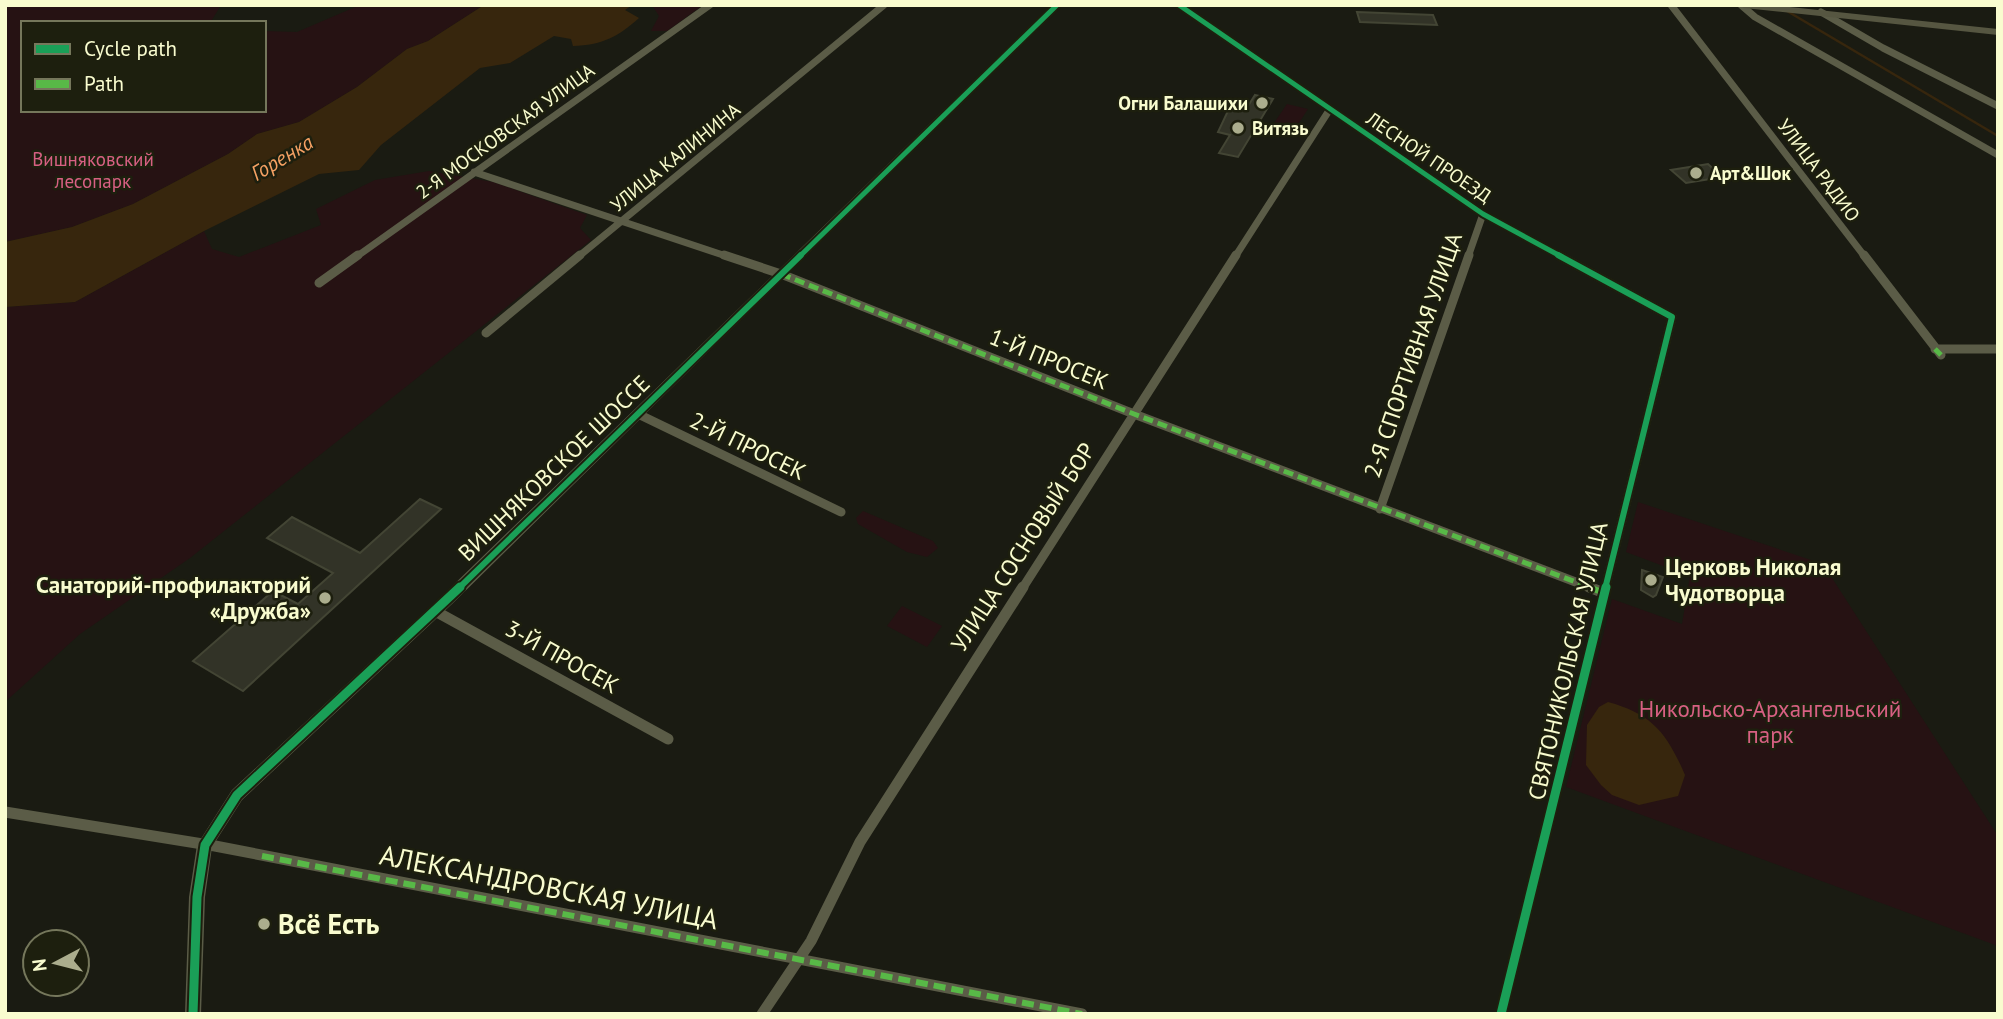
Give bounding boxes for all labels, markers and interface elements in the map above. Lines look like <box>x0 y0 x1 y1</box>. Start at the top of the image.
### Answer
legend <box>21 21 266 112</box>
text: Cycle path <box>84 35 177 62</box>
street label: 2-Я МОСКОВСКАЯ УЛИЦА <box>411 58 599 204</box>
text: Path <box>84 70 124 97</box>
place label: Огни Балашихи <box>1118 91 1248 115</box>
marker: Огни Балашихи <box>1254 95 1270 111</box>
street label: УЛИЦА КАЛИНИНА <box>605 97 745 217</box>
street label: ЛЕСНОЙ ПРОЕЗД <box>1361 106 1496 208</box>
street label: УЛИЦА РАДИО <box>1773 114 1865 226</box>
place label: Витязь <box>1252 116 1309 140</box>
marker: Витязь <box>1230 120 1246 136</box>
water label: Горенка <box>246 128 318 187</box>
park label: Вишняковский лесопарк <box>32 147 154 193</box>
place label: Арт&Шок <box>1710 161 1792 185</box>
marker: Арт&Шок <box>1688 165 1704 181</box>
street label: 2-Я СПОРТИВНАЯ УЛИЦА <box>1357 228 1468 481</box>
street label: 1-Й ПРОСЕК <box>986 322 1113 395</box>
street label: ВИШНЯКОВСКОЕ ШОССЕ <box>452 369 656 567</box>
street label: 2-Й ПРОСЕК <box>685 405 811 486</box>
street label: УЛИЦА СОСНОВЫЙ БОР <box>944 437 1101 657</box>
street label: СВЯТОНИКОЛЬСКАЯ УЛИЦА <box>1521 518 1614 803</box>
place label: Церковь Николая Чудотворца <box>1665 552 1841 607</box>
place label: Санаторий-профилакторий «Дружба» <box>36 570 311 625</box>
marker: Церковь Николая Чудотворца <box>1643 572 1659 588</box>
marker: Санаторий-профилакторий «Дружба» <box>317 590 333 606</box>
street label: 3-Й ПРОСЕК <box>500 613 624 700</box>
park label: Никольско-Архангельский парк <box>1639 694 1901 749</box>
street label: АЛЕКСАНДРОВСКАЯ УЛИЦА <box>377 836 722 938</box>
place label: Всё Есть <box>278 905 380 942</box>
marker: Всё Есть <box>256 916 272 932</box>
north arrow <box>21 928 91 998</box>
text: N <box>26 957 52 973</box>

